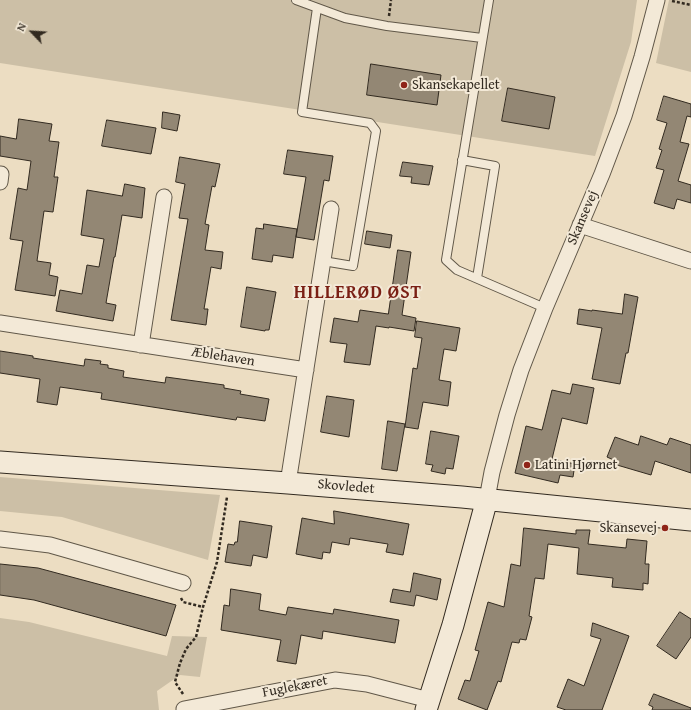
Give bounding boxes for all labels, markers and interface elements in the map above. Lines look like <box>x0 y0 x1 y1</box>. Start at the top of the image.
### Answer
north arrow <box>12 12 52 52</box>
text: N <box>12 20 30 34</box>
place label: Skansekapellet <box>412 77 500 93</box>
marker: Skansekapellet <box>399 80 409 90</box>
street label: Skansevej <box>564 188 602 248</box>
district label: HILLERØD ØST <box>294 282 422 304</box>
street label: Æblehaven <box>190 344 256 370</box>
place label: Latini Hjørnet <box>535 457 618 473</box>
marker: Latini Hjørnet <box>522 460 532 470</box>
street label: Skovledet <box>317 476 375 498</box>
place label: Skansevej <box>599 520 657 536</box>
marker: Skansevej <box>660 523 670 533</box>
street label: Fuglekæret <box>261 672 329 702</box>

